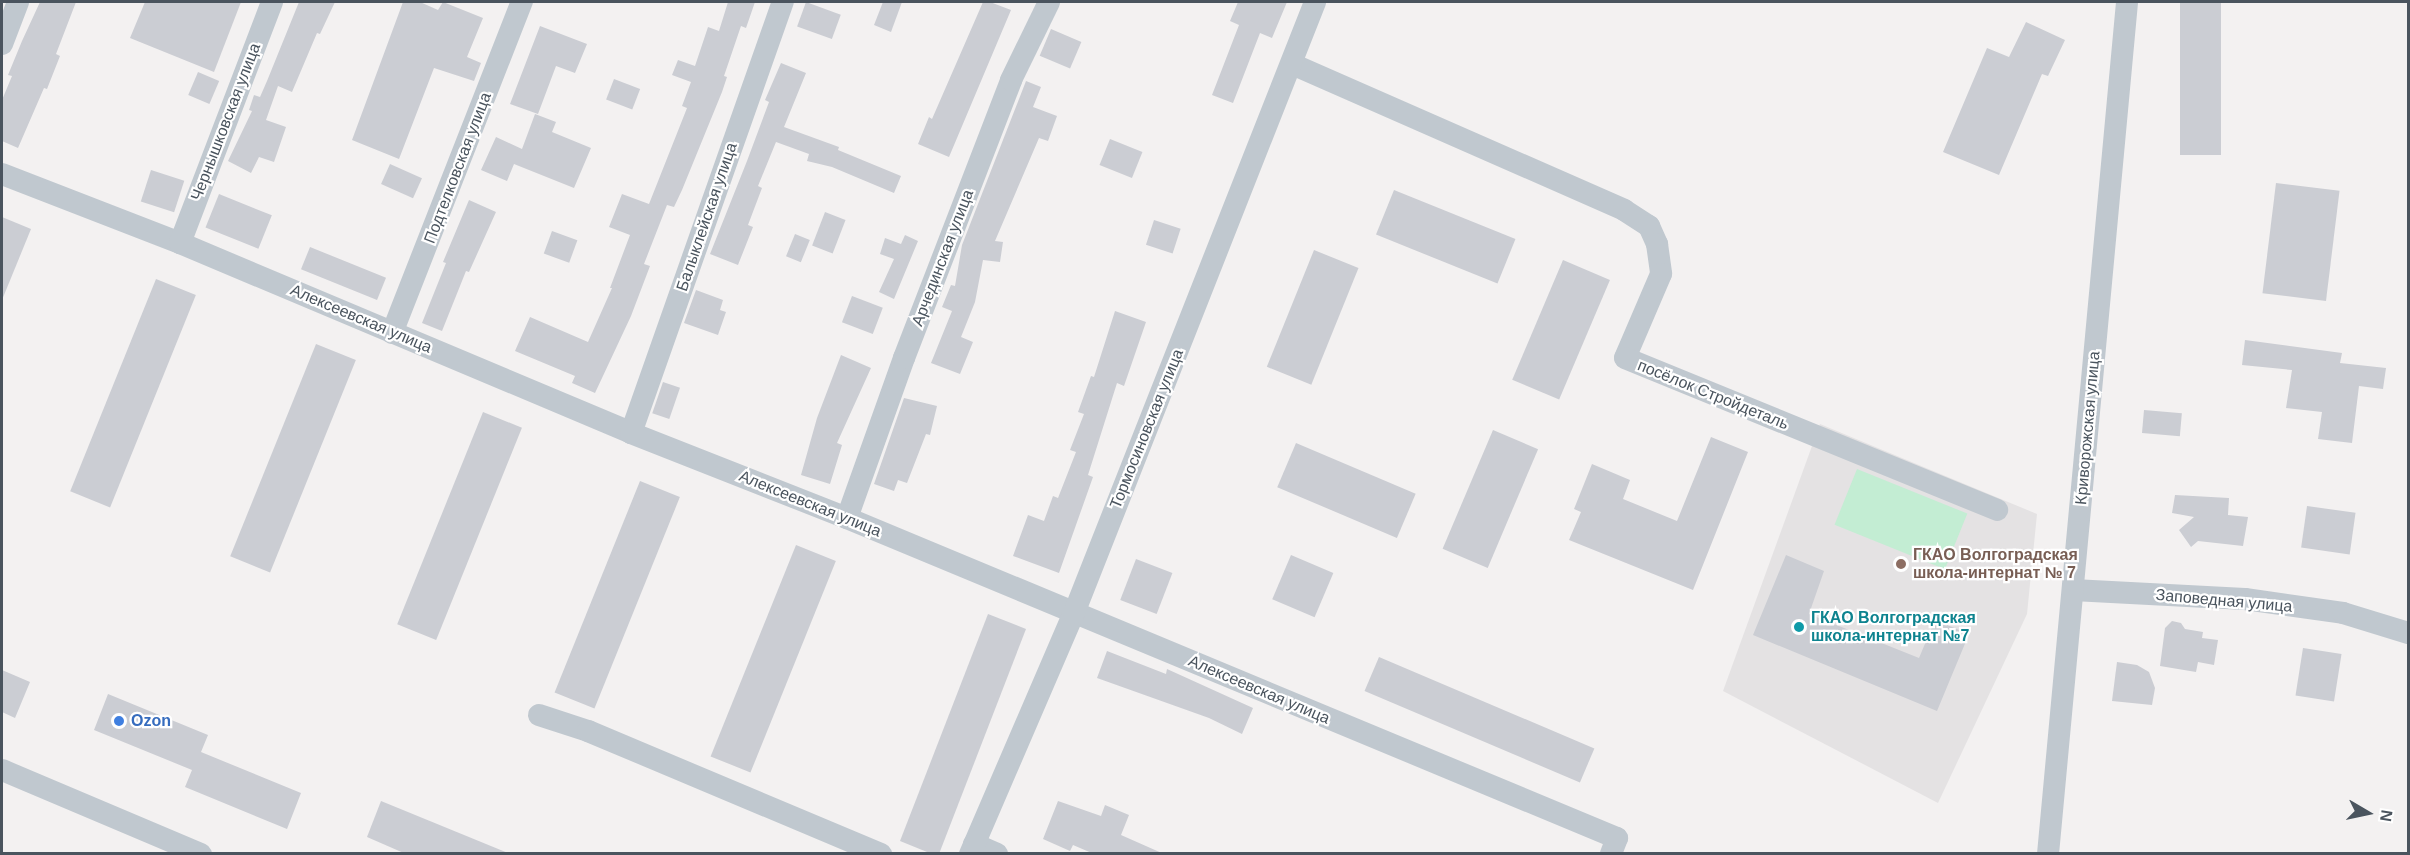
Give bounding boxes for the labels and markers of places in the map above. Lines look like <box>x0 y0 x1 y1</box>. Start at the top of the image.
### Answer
place label: ГКАО Волгоградская школа-интернат № 7 <box>1913 545 2078 583</box>
marker: ГКАО Волгоградская школа-интернат № 7 <box>1894 557 1908 571</box>
place label: ГКАО Волгоградская школа-интернат №7 <box>1811 608 1976 646</box>
marker: ГКАО Волгоградская школа-интернат №7 <box>1792 620 1806 634</box>
place label: Ozon <box>131 711 171 731</box>
marker: Ozon <box>112 714 126 728</box>

